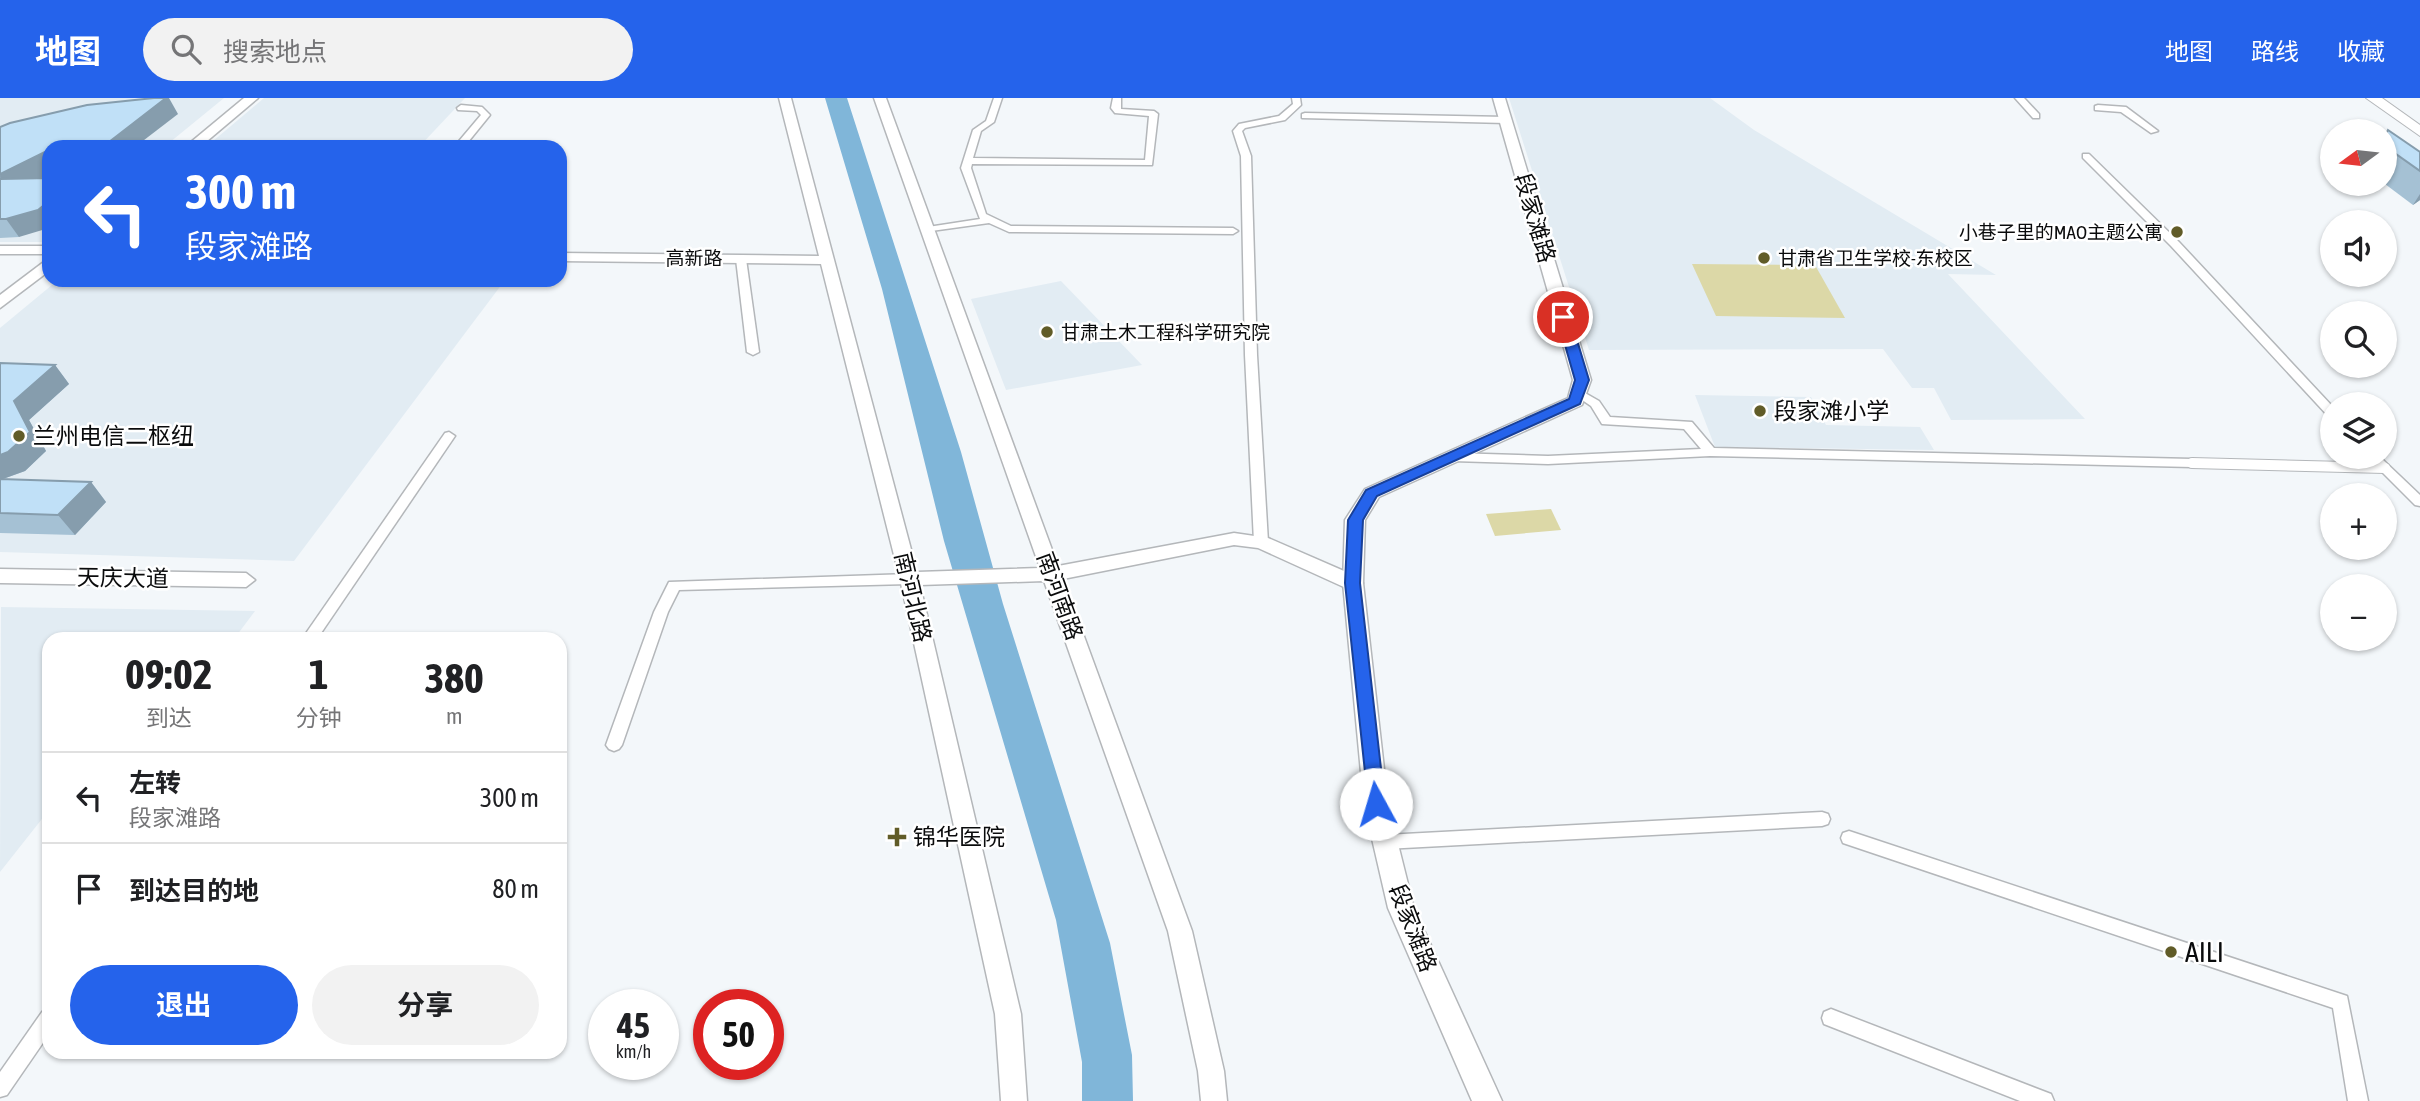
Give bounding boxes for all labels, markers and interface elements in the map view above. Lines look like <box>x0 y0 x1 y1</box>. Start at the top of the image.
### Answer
search box <box>143 18 633 81</box>
icon: search <box>167 30 205 68</box>
text: 地图 <box>35 32 101 70</box>
text: 搜索地点 <box>223 37 327 67</box>
text: 地图 <box>2165 38 2213 65</box>
text: 路线 <box>2251 38 2299 65</box>
text: 收藏 <box>2337 38 2385 65</box>
north arrow <box>2320 119 2398 196</box>
map controls <box>2320 119 2397 651</box>
text: 300 m <box>185 163 296 219</box>
icon: left <box>70 168 161 259</box>
street label: 段家滩路 <box>1510 170 1560 266</box>
button: sound <box>2320 210 2397 287</box>
place label: 小巷子里的MAO主题公寓 <box>1959 221 2163 243</box>
marker: 小巷子里的MAO主题公寓 <box>2169 224 2185 240</box>
text: 段家滩路 <box>185 228 313 265</box>
street label: 高新路 <box>665 247 723 269</box>
place label: 甘肃省卫生学校-东校区 <box>1778 247 1973 269</box>
marker: 甘肃省卫生学校-东校区 <box>1756 250 1772 266</box>
pin <box>1533 287 1593 347</box>
icon: arrive <box>1544 298 1582 336</box>
button: search <box>2320 301 2397 378</box>
place label: 甘肃土木工程科学研究院 <box>1061 321 1270 343</box>
marker: 甘肃土木工程科学研究院 <box>1039 324 1055 340</box>
button: layers <box>2320 392 2397 469</box>
place label: 段家滩小学 <box>1774 398 1889 424</box>
marker: 段家滩小学 <box>1752 403 1768 419</box>
place label: 兰州电信二枢纽 <box>33 423 194 449</box>
marker: 兰州电信二枢纽 <box>11 428 27 444</box>
button: + <box>2320 483 2397 560</box>
street label: 南河南路 <box>1032 548 1088 644</box>
street label: 南河北路 <box>890 549 936 645</box>
street label: 天庆大道 <box>77 564 169 592</box>
button: − <box>2320 574 2397 651</box>
text: 09:02 <box>125 650 212 698</box>
text: 1 <box>309 650 328 698</box>
text: 380 <box>425 654 484 702</box>
text: m <box>446 703 463 729</box>
text: 到达 <box>146 705 192 731</box>
text: 分钟 <box>296 705 342 731</box>
position arrow <box>1339 767 1413 841</box>
text: 左转 <box>129 768 181 798</box>
icon: left <box>70 779 108 817</box>
text: 300 m <box>480 783 539 813</box>
text: 段家滩路 <box>129 805 221 831</box>
place label: 锦华医院 <box>913 824 1005 850</box>
marker: 锦华医院 <box>887 827 907 847</box>
icon: arrive <box>70 870 108 908</box>
text: 80 m <box>492 874 539 904</box>
text: 到达目的地 <box>129 876 259 906</box>
street label: 段家滩路 <box>1384 880 1442 976</box>
place label: AILI <box>2185 936 2224 968</box>
marker: AILI <box>2163 944 2179 960</box>
button: 退出 <box>70 965 298 1045</box>
button: 分享 <box>312 965 539 1045</box>
speed limit sign: 50 <box>693 989 784 1080</box>
text: 45 <box>617 1005 650 1045</box>
text: km/h <box>616 1041 651 1062</box>

